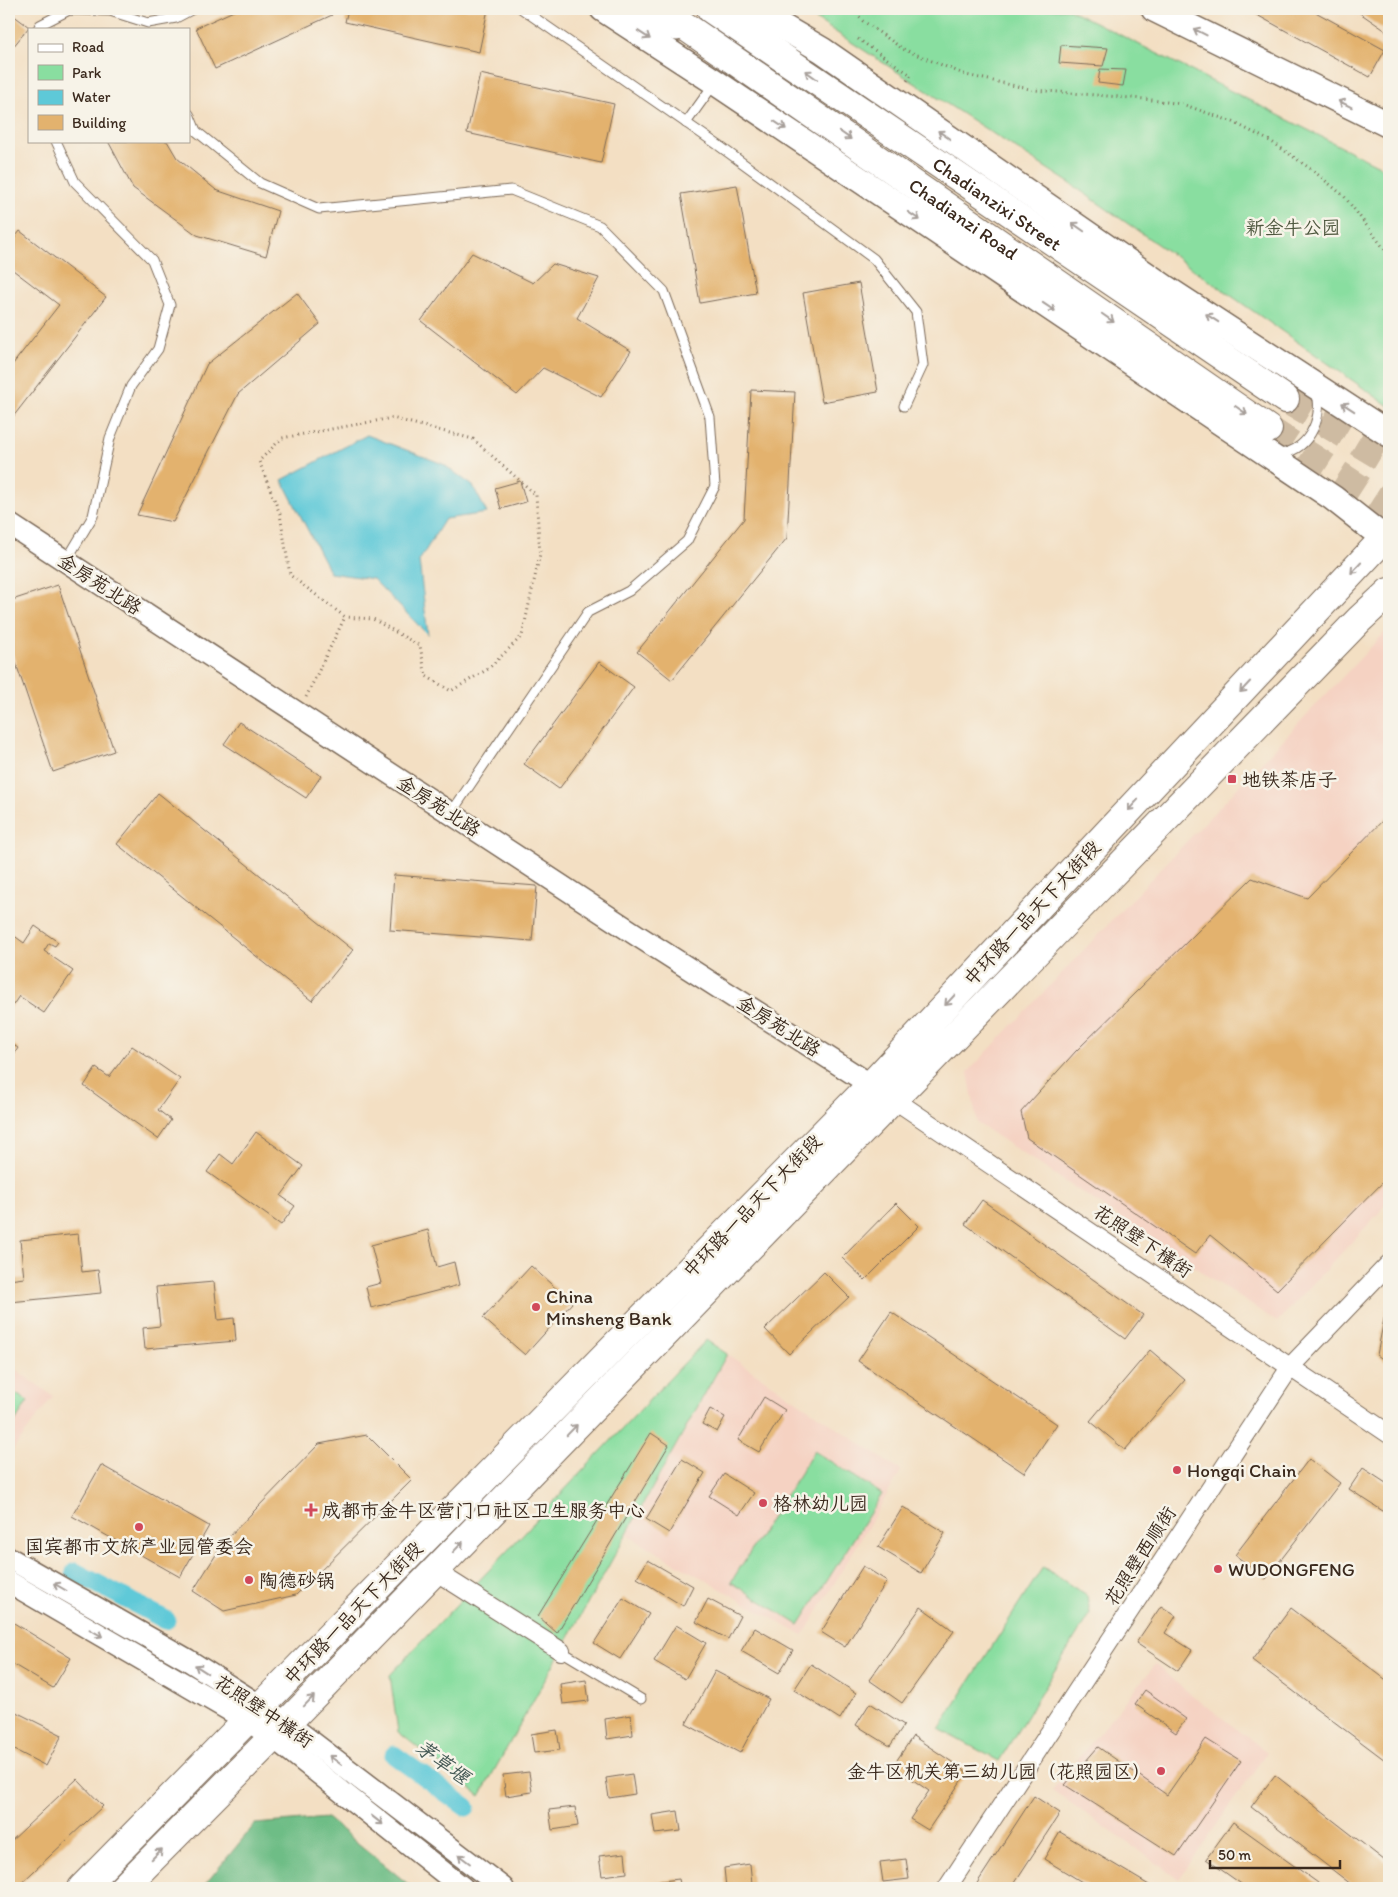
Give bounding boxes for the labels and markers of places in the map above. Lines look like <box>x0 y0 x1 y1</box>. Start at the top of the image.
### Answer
place label: 地铁茶店子 <box>1242 768 1337 791</box>
marker: 地铁茶店子 <box>1226 773 1238 785</box>
place label: China Minsheng Bank <box>546 1285 672 1330</box>
marker: China Minsheng Bank <box>530 1301 542 1313</box>
place label: Hongqi Chain <box>1187 1459 1296 1482</box>
marker: Hongqi Chain <box>1171 1464 1183 1476</box>
place label: 格林幼儿园 <box>773 1492 868 1515</box>
marker: 格林幼儿园 <box>757 1497 769 1509</box>
place label: 成都市金牛区营门口社区卫生服务中心 <box>322 1499 645 1522</box>
marker: 成都市金牛区营门口社区卫生服务中心 <box>304 1503 318 1517</box>
marker: 国宾都市文旅产业园管委会 <box>133 1521 145 1533</box>
place label: 国宾都市文旅产业园管委会 <box>25 1535 253 1558</box>
place label: WUDONGFENG <box>1228 1558 1355 1581</box>
marker: WUDONGFENG <box>1212 1563 1224 1575</box>
place label: 陶德砂锅 <box>259 1569 335 1592</box>
marker: 陶德砂锅 <box>243 1574 255 1586</box>
place label: 金牛区机关第三幼儿园（花照园区） <box>847 1760 1151 1783</box>
marker: 金牛区机关第三幼儿园（花照园区） <box>1155 1765 1167 1777</box>

